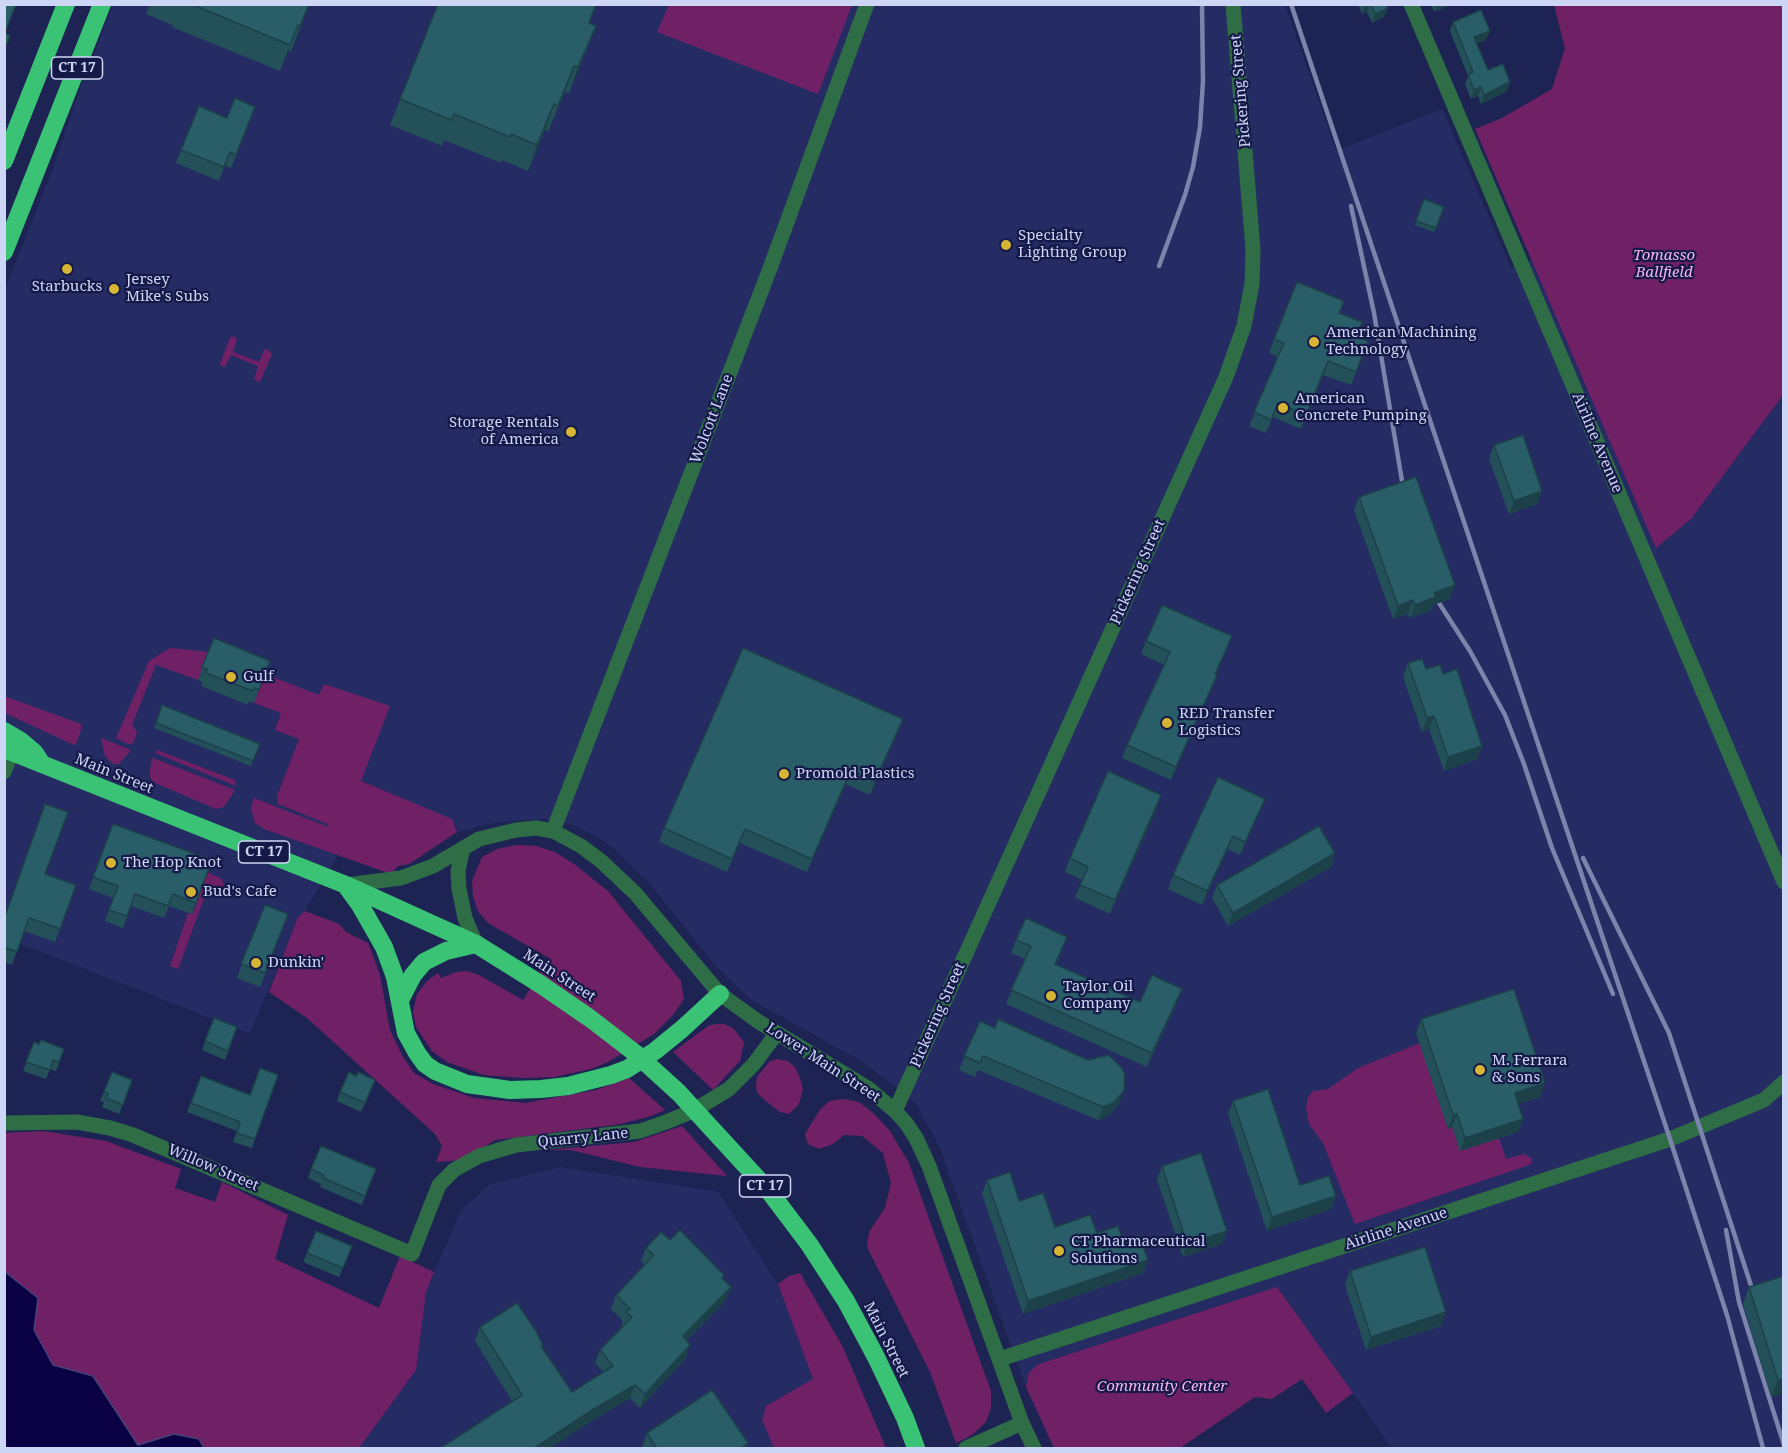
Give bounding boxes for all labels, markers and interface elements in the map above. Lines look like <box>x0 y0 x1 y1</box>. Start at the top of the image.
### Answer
street label: Pickering Street <box>1227 34 1255 148</box>
road number: CT 17 <box>52 57 103 79</box>
place label: Specialty Lighting Group <box>1018 227 1127 262</box>
marker: Specialty Lighting Group <box>999 238 1013 252</box>
park label: Tomasso Ballfield <box>1633 247 1695 282</box>
marker: Starbucks <box>60 262 74 276</box>
place label: Jersey Mike's Subs <box>126 271 209 306</box>
place label: Starbucks <box>32 278 102 296</box>
marker: Jersey Mike's Subs <box>107 282 121 296</box>
place label: American Machining Technology <box>1326 324 1476 359</box>
marker: American Machining Technology <box>1307 335 1321 349</box>
street label: Wolcott Lane <box>687 372 737 466</box>
place label: American Concrete Pumping <box>1295 390 1427 425</box>
street label: Airline Avenue <box>1568 390 1626 496</box>
marker: American Concrete Pumping <box>1276 401 1290 415</box>
place label: Storage Rentals of America <box>449 414 559 449</box>
marker: Storage Rentals of America <box>564 425 578 439</box>
street label: Pickering Street <box>1107 517 1169 627</box>
place label: Gulf <box>243 668 273 686</box>
marker: Gulf <box>224 670 238 684</box>
place label: RED Transfer Logistics <box>1179 705 1274 740</box>
marker: RED Transfer Logistics <box>1160 716 1174 730</box>
street label: Main Street <box>72 750 156 798</box>
place label: Promold Plastics <box>796 765 915 783</box>
marker: Promold Plastics <box>777 767 791 781</box>
road number: CT 17 <box>238 841 290 863</box>
place label: The Hop Knot <box>123 854 221 872</box>
marker: The Hop Knot <box>104 856 118 870</box>
place label: Bud's Cafe <box>203 883 277 901</box>
marker: Bud's Cafe <box>184 885 198 899</box>
street label: Main Street <box>519 946 599 1006</box>
place label: Dunkin' <box>268 954 324 972</box>
marker: Dunkin' <box>249 956 263 970</box>
street label: Pickering Street <box>907 960 969 1070</box>
place label: Taylor Oil Company <box>1063 978 1133 1013</box>
marker: Taylor Oil Company <box>1044 989 1058 1003</box>
street label: Lower Main Street <box>762 1019 884 1107</box>
place label: M. Ferrara & Sons <box>1492 1052 1567 1087</box>
marker: M. Ferrara & Sons <box>1473 1063 1487 1077</box>
street label: Quarry Lane <box>537 1124 629 1152</box>
street label: Willow Street <box>165 1141 261 1195</box>
road number: CT 17 <box>740 1175 790 1197</box>
street label: Airline Avenue <box>1342 1204 1450 1254</box>
place label: CT Pharmaceutical Solutions <box>1071 1233 1206 1268</box>
marker: CT Pharmaceutical Solutions <box>1052 1244 1066 1258</box>
street label: Main Street <box>859 1299 913 1381</box>
park label: Community Center <box>1097 1378 1227 1396</box>

